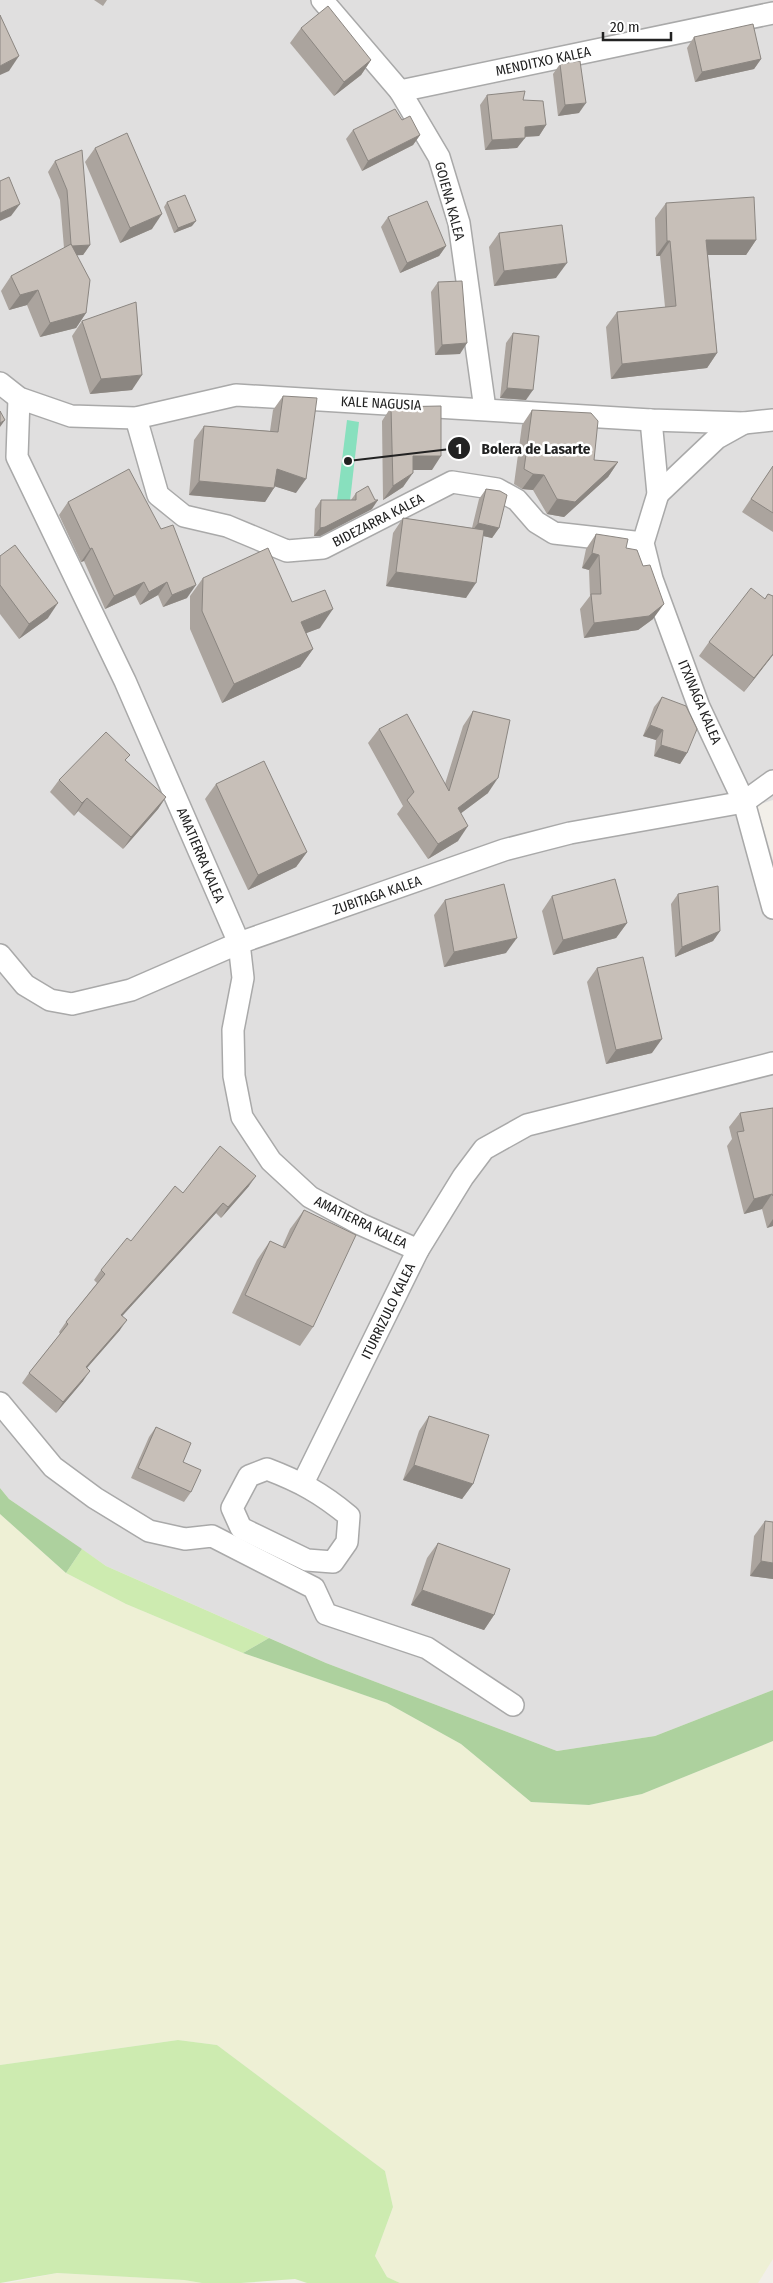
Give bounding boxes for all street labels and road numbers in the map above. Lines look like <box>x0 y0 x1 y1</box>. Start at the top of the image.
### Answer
street label: MENDITXO KALEA <box>494 43 593 80</box>
street label: GOIENA KALEA <box>431 160 468 243</box>
street label: KALE NAGUSIA <box>340 393 422 414</box>
street label: BIDEZARRA KALEA <box>329 490 428 551</box>
street label: ITXINAGA KALEA <box>674 657 725 748</box>
street label: AMATIERRA KALEA <box>173 805 228 906</box>
street label: ZUBITAGA KALEA <box>331 872 424 919</box>
street label: AMATIERRA KALEA <box>311 1193 411 1253</box>
street label: ITURRIZULO KALEA <box>358 1260 419 1362</box>

